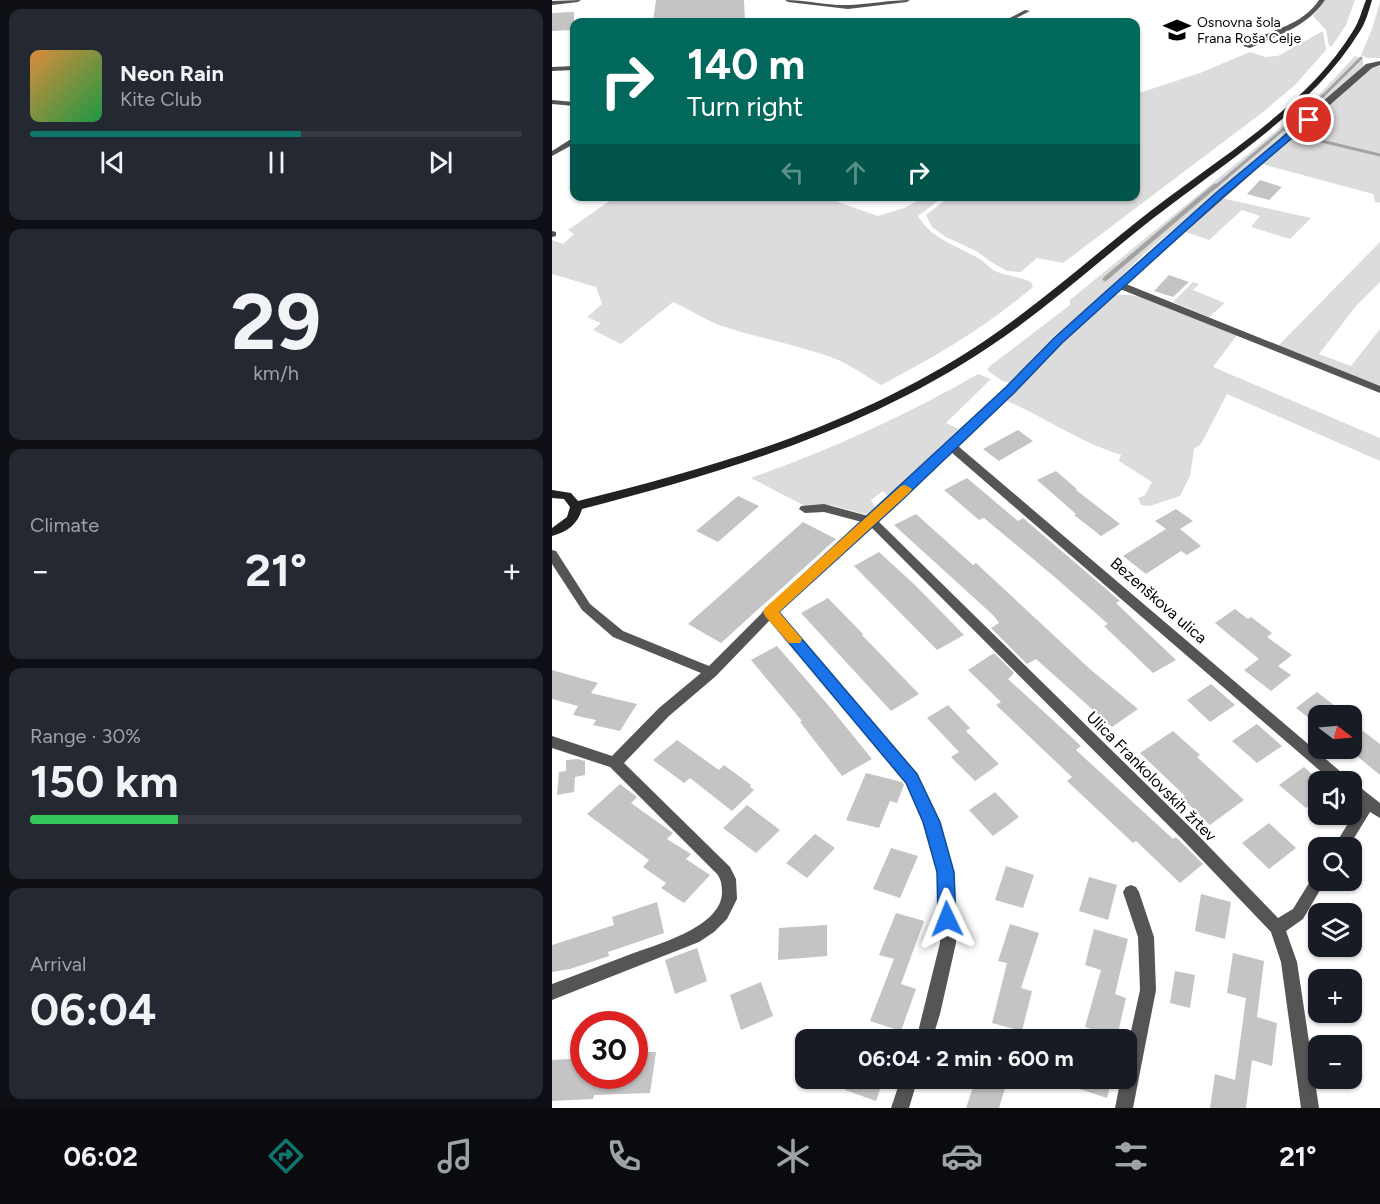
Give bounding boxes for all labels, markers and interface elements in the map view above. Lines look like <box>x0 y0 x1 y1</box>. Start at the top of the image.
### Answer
place label: Osnovna šola Frana Roša Celje <box>1197 14 1301 47</box>
school or university icon: Osnovna šola Frana Roša Celje <box>1162 15 1192 45</box>
text: 140 m <box>687 39 805 90</box>
icon: right <box>588 42 666 120</box>
text: Neon Rain <box>120 60 224 87</box>
text: Kite Club <box>120 87 202 111</box>
text: Turn right <box>687 90 803 123</box>
pin <box>1283 94 1334 145</box>
icon: arrive <box>1292 103 1325 136</box>
icon: previous <box>96 146 129 179</box>
icon: pause <box>260 146 293 179</box>
icon: next <box>424 146 457 179</box>
icon: left <box>776 156 809 189</box>
icon: ahead <box>839 156 872 189</box>
icon: right <box>902 156 935 189</box>
text: 29 <box>231 275 321 369</box>
text: km/h <box>253 361 299 385</box>
text: Climate <box>30 513 99 537</box>
text: 21° <box>245 543 307 597</box>
text: − <box>30 551 51 590</box>
text: + <box>501 551 522 590</box>
street label: Bezenškova ulica <box>1107 553 1211 647</box>
north arrow <box>1308 705 1362 759</box>
map controls <box>1308 705 1362 1089</box>
street label: Ulica Frankolovskih žrtev <box>1083 707 1221 846</box>
text: Range · 30% <box>30 724 141 748</box>
text: 150 km <box>30 754 178 808</box>
button: sound <box>1308 771 1362 825</box>
button: search <box>1308 837 1362 891</box>
position arrow <box>915 887 979 951</box>
button: layers <box>1308 903 1362 957</box>
text: Arrival <box>30 952 86 976</box>
button: + <box>1308 969 1362 1023</box>
text: 06:04 <box>30 982 156 1036</box>
speed limit sign: 30 <box>570 1011 648 1089</box>
button: − <box>1308 1035 1362 1089</box>
text: 06:04 · 2 min · 600 m <box>858 1045 1074 1072</box>
icon: directions <box>265 1135 307 1177</box>
icon: music <box>434 1135 476 1177</box>
icon: phone <box>603 1135 645 1177</box>
icon: climate <box>772 1135 814 1177</box>
icon: car <box>941 1135 983 1177</box>
icon: filters <box>1110 1135 1152 1177</box>
text: 06:02 <box>64 1140 138 1173</box>
text: 21° <box>1279 1140 1316 1173</box>

